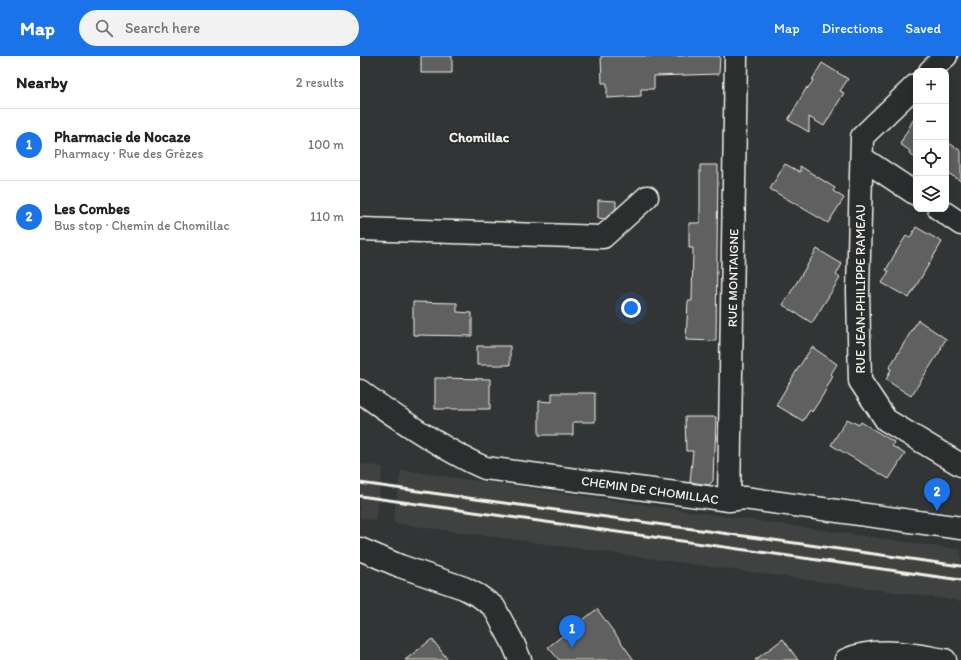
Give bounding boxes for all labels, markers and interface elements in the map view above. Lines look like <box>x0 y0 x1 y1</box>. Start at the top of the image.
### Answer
search box <box>79 10 359 46</box>
text: Map <box>20 17 55 40</box>
icon: search <box>93 17 115 39</box>
text: Search here <box>125 19 200 37</box>
text: Map <box>774 20 800 37</box>
text: Directions <box>822 20 883 37</box>
text: Saved <box>905 20 941 37</box>
map controls <box>913 68 949 212</box>
button: + <box>913 68 949 104</box>
text: Nearby <box>16 72 68 92</box>
text: 2 results <box>296 75 344 90</box>
button: − <box>913 104 949 140</box>
text: Pharmacie de Nocaze <box>54 128 191 146</box>
district label: Chomillac <box>449 129 510 146</box>
text: 1 <box>26 137 32 152</box>
text: 100 m <box>308 137 344 152</box>
button: locate <box>913 140 949 176</box>
text: Pharmacy · Rue des Grèzes <box>54 146 203 161</box>
button: layers <box>913 176 949 212</box>
text: Les Combes <box>54 200 130 218</box>
street label: RUE JEAN-PHILIPPE RAMEAU <box>853 204 868 374</box>
text: 2 <box>26 209 32 224</box>
text: 110 m <box>310 209 344 224</box>
text: Bus stop · Chemin de Chomillac <box>54 218 230 233</box>
street label: RUE MONTAIGNE <box>725 229 741 327</box>
your location <box>621 298 641 318</box>
street label: CHEMIN DE CHOMILLAC <box>580 473 720 507</box>
pin: 2 <box>924 478 950 511</box>
pin: 1 <box>559 615 585 648</box>

